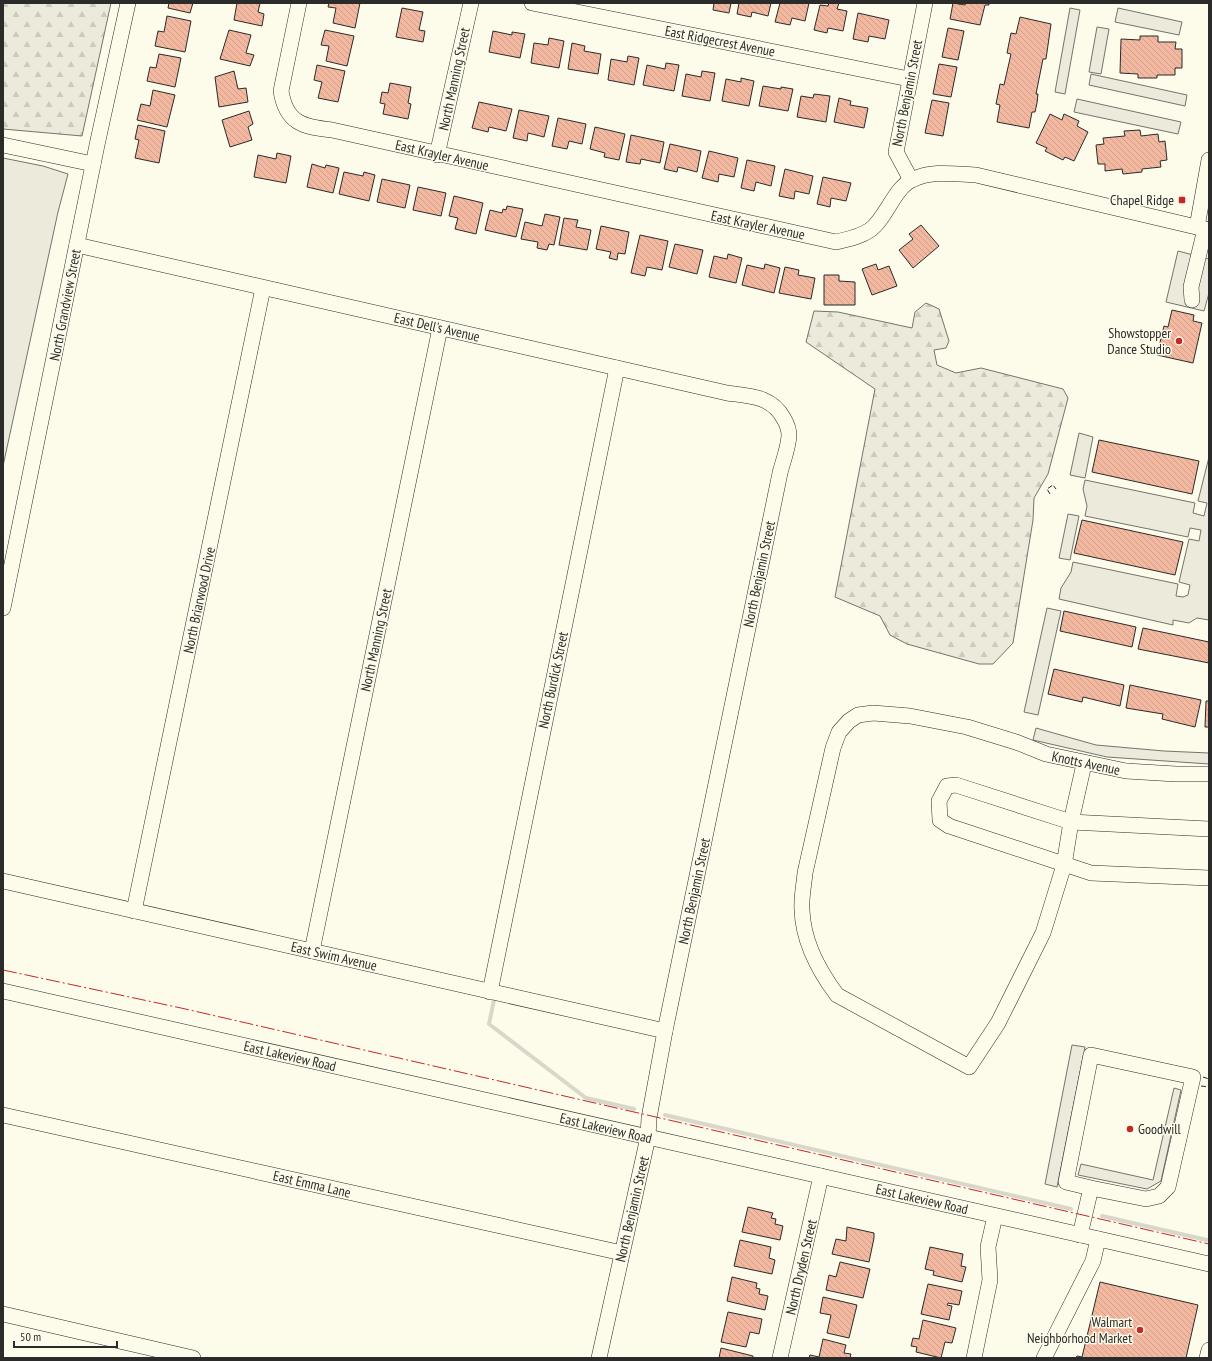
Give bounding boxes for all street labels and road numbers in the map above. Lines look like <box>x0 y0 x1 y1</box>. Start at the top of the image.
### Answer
street label: East Ridgecrest Avenue <box>663 21 777 61</box>
street label: North Manning Street <box>434 26 474 132</box>
street label: North Benjamin Street <box>888 38 926 148</box>
street label: East Krayler Avenue <box>394 136 491 175</box>
street label: East Krayler Avenue <box>709 206 807 244</box>
street label: North Grandview Street <box>45 248 85 362</box>
street label: East Dell's Avenue <box>392 308 482 346</box>
street label: North Benjamin Street <box>739 519 779 629</box>
street label: North Briarwood Drive <box>179 545 219 655</box>
street label: North Manning Street <box>356 587 396 693</box>
street label: North Burdick Street <box>534 630 572 730</box>
street label: Knotts Avenue <box>1050 747 1122 779</box>
street label: North Benjamin Street <box>674 836 714 946</box>
street label: East Swim Avenue <box>289 937 379 975</box>
street label: East Lakeview Road <box>242 1037 338 1075</box>
street label: East Lakeview Road <box>558 1109 654 1147</box>
street label: North Benjamin Street <box>611 1154 653 1264</box>
street label: East Emma Lane <box>271 1166 353 1202</box>
street label: East Lakeview Road <box>874 1180 970 1218</box>
street label: North Dryden Street <box>781 1218 821 1316</box>

